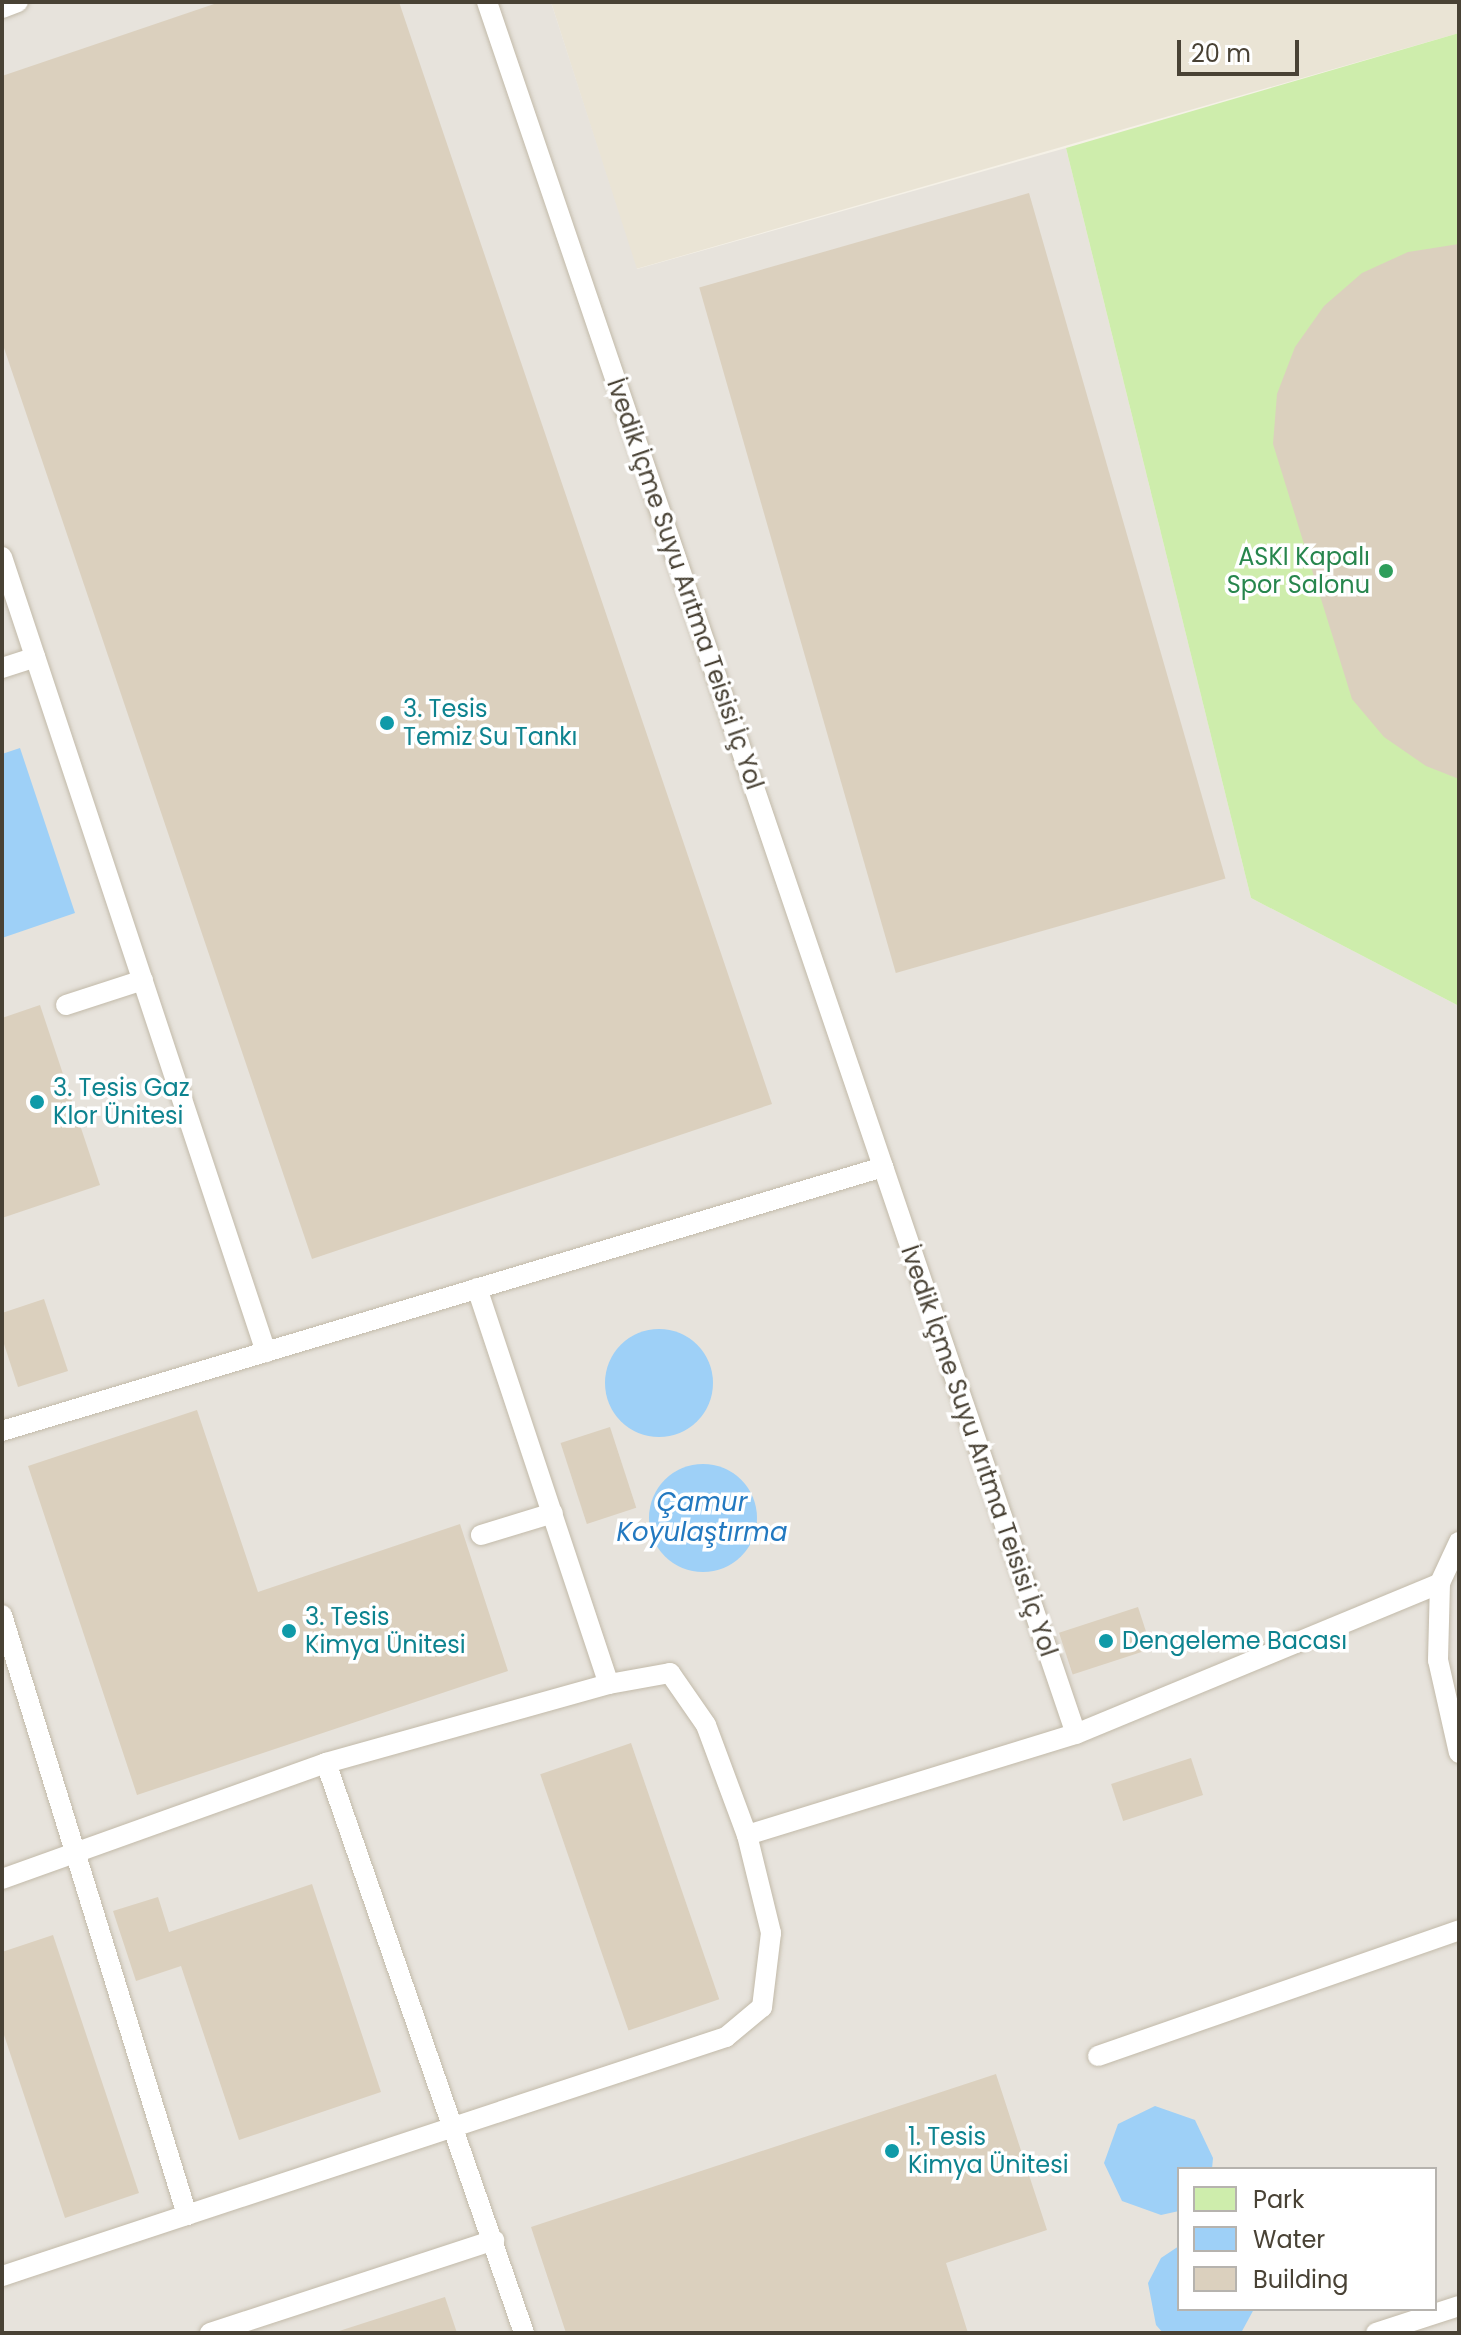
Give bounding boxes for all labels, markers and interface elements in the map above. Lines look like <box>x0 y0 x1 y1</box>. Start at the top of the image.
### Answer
scale bar <box>1181 24 1303 74</box>
text: 20 m <box>1191 37 1251 70</box>
street label: İvedik İçme Suyu Arıtma Teisisi İç Yol <box>601 375 769 793</box>
place label: ASKI Kapalı Spor Salonu <box>1227 543 1370 599</box>
marker: ASKI Kapalı Spor Salonu <box>1377 562 1395 580</box>
place label: 3. Tesis Temiz Su Tankı <box>403 695 578 751</box>
marker: 3. Tesis Temiz Su Tankı <box>378 714 396 732</box>
place label: 3. Tesis Gaz Klor Ünitesi <box>53 1074 190 1130</box>
marker: 3. Tesis Gaz Klor Ünitesi <box>28 1093 46 1111</box>
street label: İvedik İçme Suyu Arıtma Teisisi İç Yol <box>895 1242 1063 1660</box>
water label: Çamur Koyulaştırma <box>617 1487 787 1548</box>
place label: 3. Tesis Kimya Ünitesi <box>305 1603 466 1659</box>
marker: 3. Tesis Kimya Ünitesi <box>280 1622 298 1640</box>
place label: Dengeleme Bacası <box>1122 1627 1347 1655</box>
marker: Dengeleme Bacası <box>1097 1632 1115 1650</box>
place label: 1. Tesis Kimya Ünitesi <box>908 2123 1069 2179</box>
marker: 1. Tesis Kimya Ünitesi <box>883 2142 901 2160</box>
legend <box>1177 2167 1437 2311</box>
text: Park <box>1253 2183 1304 2216</box>
text: Water <box>1253 2223 1325 2256</box>
text: Building <box>1253 2263 1349 2296</box>

